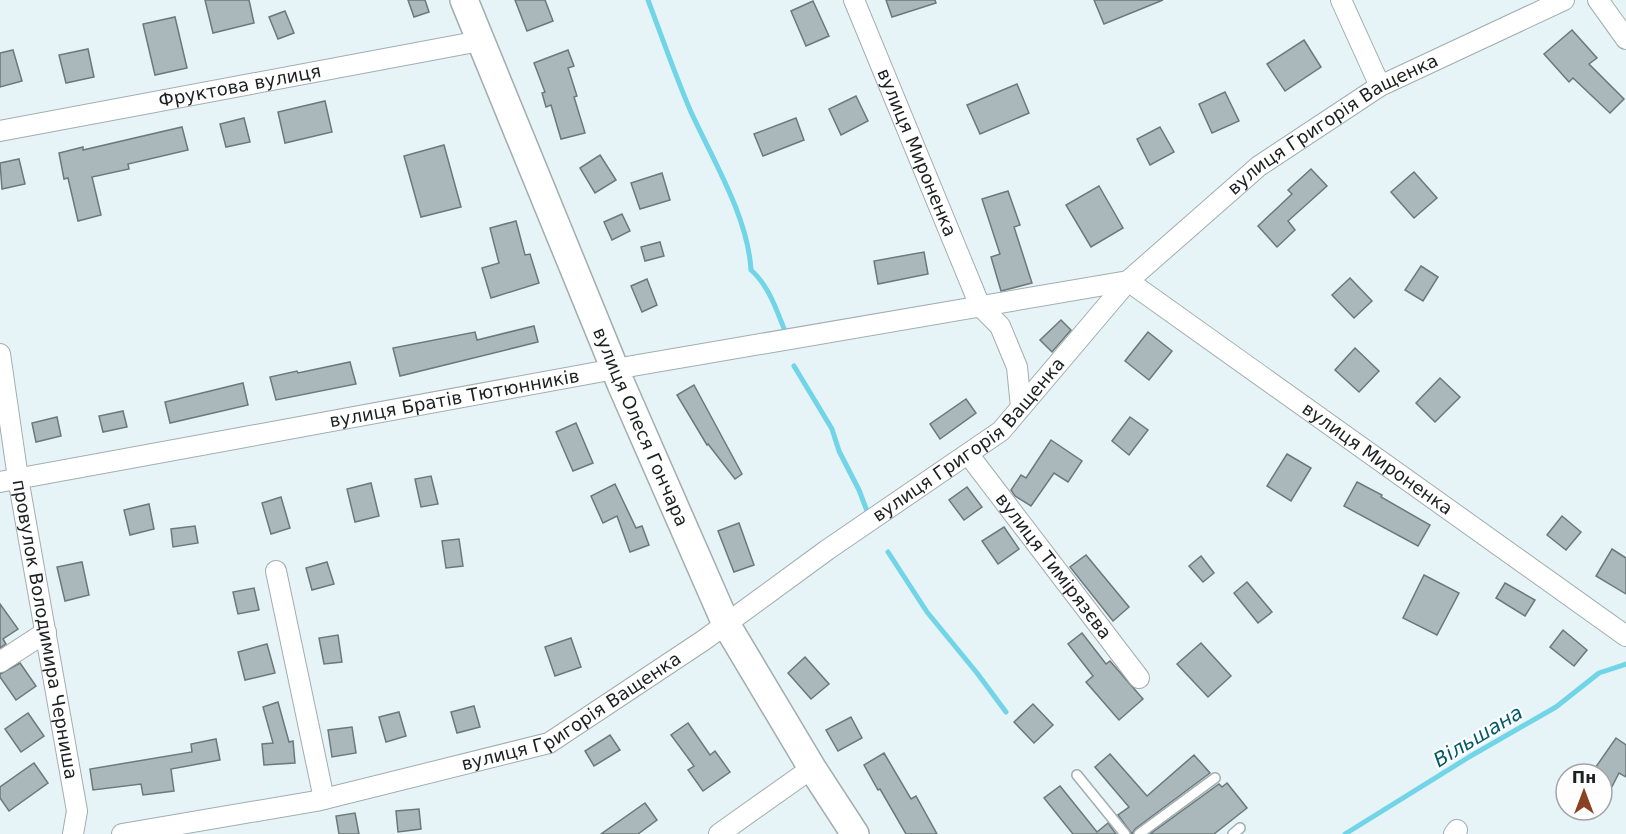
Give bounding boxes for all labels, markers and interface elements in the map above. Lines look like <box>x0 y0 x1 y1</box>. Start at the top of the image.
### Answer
street label: вулиця Григорія Ващенка <box>1223 49 1441 199</box>
street label: Фруктова вулиця <box>157 60 323 111</box>
street label: вулиця Мироненка <box>873 65 961 239</box>
street label: вулиця Олеся Гончара <box>589 324 693 529</box>
street label: вулиця Григорія Ващенка <box>868 353 1069 526</box>
street label: вулиця Братів Тютюнників <box>328 365 581 431</box>
street label: вулиця Мироненка <box>1298 398 1457 519</box>
street label: провулок Володимира Черниша <box>8 478 82 781</box>
street label: вулиця Тимірязєва <box>992 489 1116 643</box>
street label: вулиця Григорія Ващенка <box>459 647 685 774</box>
water label: Вільшана <box>1429 700 1527 772</box>
north arrow <box>1554 762 1614 822</box>
text: Пн <box>1572 768 1596 787</box>

